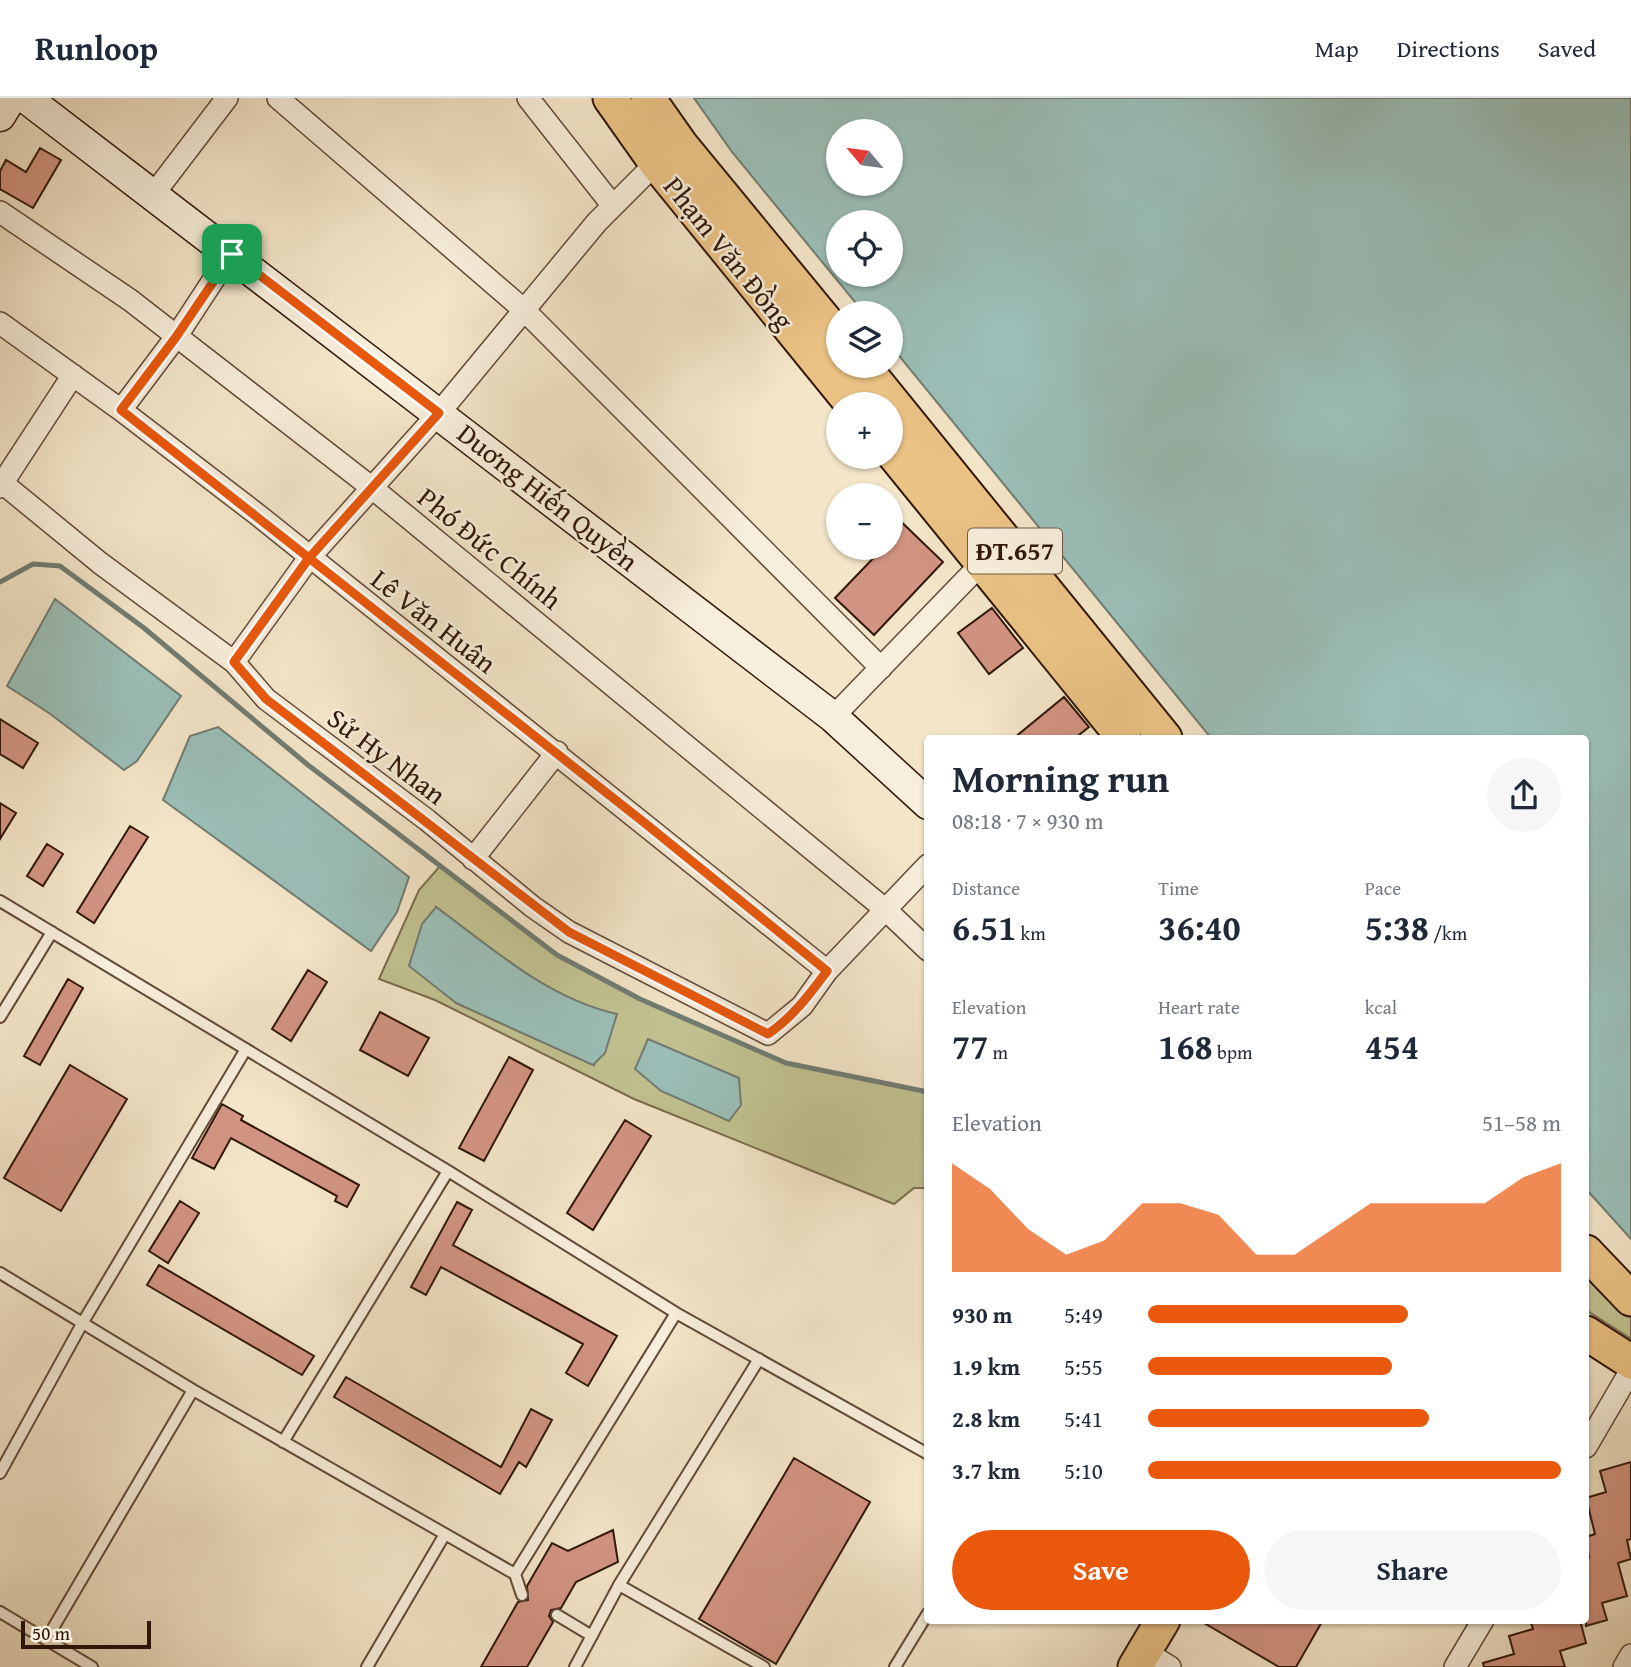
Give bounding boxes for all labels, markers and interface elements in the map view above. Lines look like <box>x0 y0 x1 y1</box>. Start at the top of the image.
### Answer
text: Runloop <box>35 24 158 72</box>
text: Map <box>1315 31 1359 66</box>
text: Directions <box>1397 31 1500 66</box>
text: Saved <box>1538 31 1596 66</box>
north arrow <box>826 119 903 196</box>
map controls <box>826 119 903 560</box>
street label: Phạm Văn Đồng <box>654 167 804 338</box>
button: locate <box>826 210 903 287</box>
pin <box>202 224 262 284</box>
icon: arrive <box>213 235 251 273</box>
button: layers <box>826 301 903 378</box>
button: + <box>826 392 903 469</box>
street label: Duơng Hiến Quyền <box>449 413 648 581</box>
street label: Phó Đức Chính <box>409 477 571 619</box>
button: − <box>826 483 903 560</box>
road number: ĐT.657 <box>968 528 1062 573</box>
street label: Lê Văn Huân <box>363 559 506 683</box>
street label: Sử Hy Nhan <box>319 697 455 814</box>
text: Morning run <box>952 750 1169 806</box>
button: share <box>1487 758 1561 832</box>
text: 08:18 · 7 × 930 m <box>952 804 1104 837</box>
text: Distance <box>952 874 1020 902</box>
text: Time <box>1158 874 1199 902</box>
text: Pace <box>1365 874 1401 902</box>
text: 6.51 <box>952 902 1016 953</box>
text: 36:40 <box>1158 902 1241 953</box>
text: 5:38 <box>1365 902 1429 953</box>
text: km <box>1016 919 1046 947</box>
text: /km <box>1429 919 1467 947</box>
text: Elevation <box>952 993 1026 1021</box>
text: Heart rate <box>1158 993 1240 1021</box>
text: kcal <box>1365 993 1397 1021</box>
text: 77 <box>952 1021 988 1072</box>
text: 168 <box>1158 1021 1213 1072</box>
text: 454 <box>1365 1021 1419 1072</box>
text: m <box>988 1038 1008 1066</box>
text: bpm <box>1213 1038 1253 1066</box>
text: Elevation <box>952 1106 1042 1139</box>
text: 51–58 m <box>1482 1106 1561 1139</box>
text: 930 m <box>952 1298 1013 1331</box>
text: 5:49 <box>1064 1298 1103 1331</box>
text: 1.9 km <box>952 1350 1020 1383</box>
text: 5:55 <box>1064 1350 1103 1383</box>
text: 2.8 km <box>952 1402 1020 1435</box>
text: 5:41 <box>1064 1402 1103 1435</box>
text: 3.7 km <box>952 1454 1020 1487</box>
text: 5:10 <box>1064 1454 1103 1487</box>
button: Save <box>952 1530 1250 1610</box>
button: Share <box>1264 1530 1561 1610</box>
scale bar <box>21 1618 150 1650</box>
text: 50 m <box>32 1619 70 1647</box>

